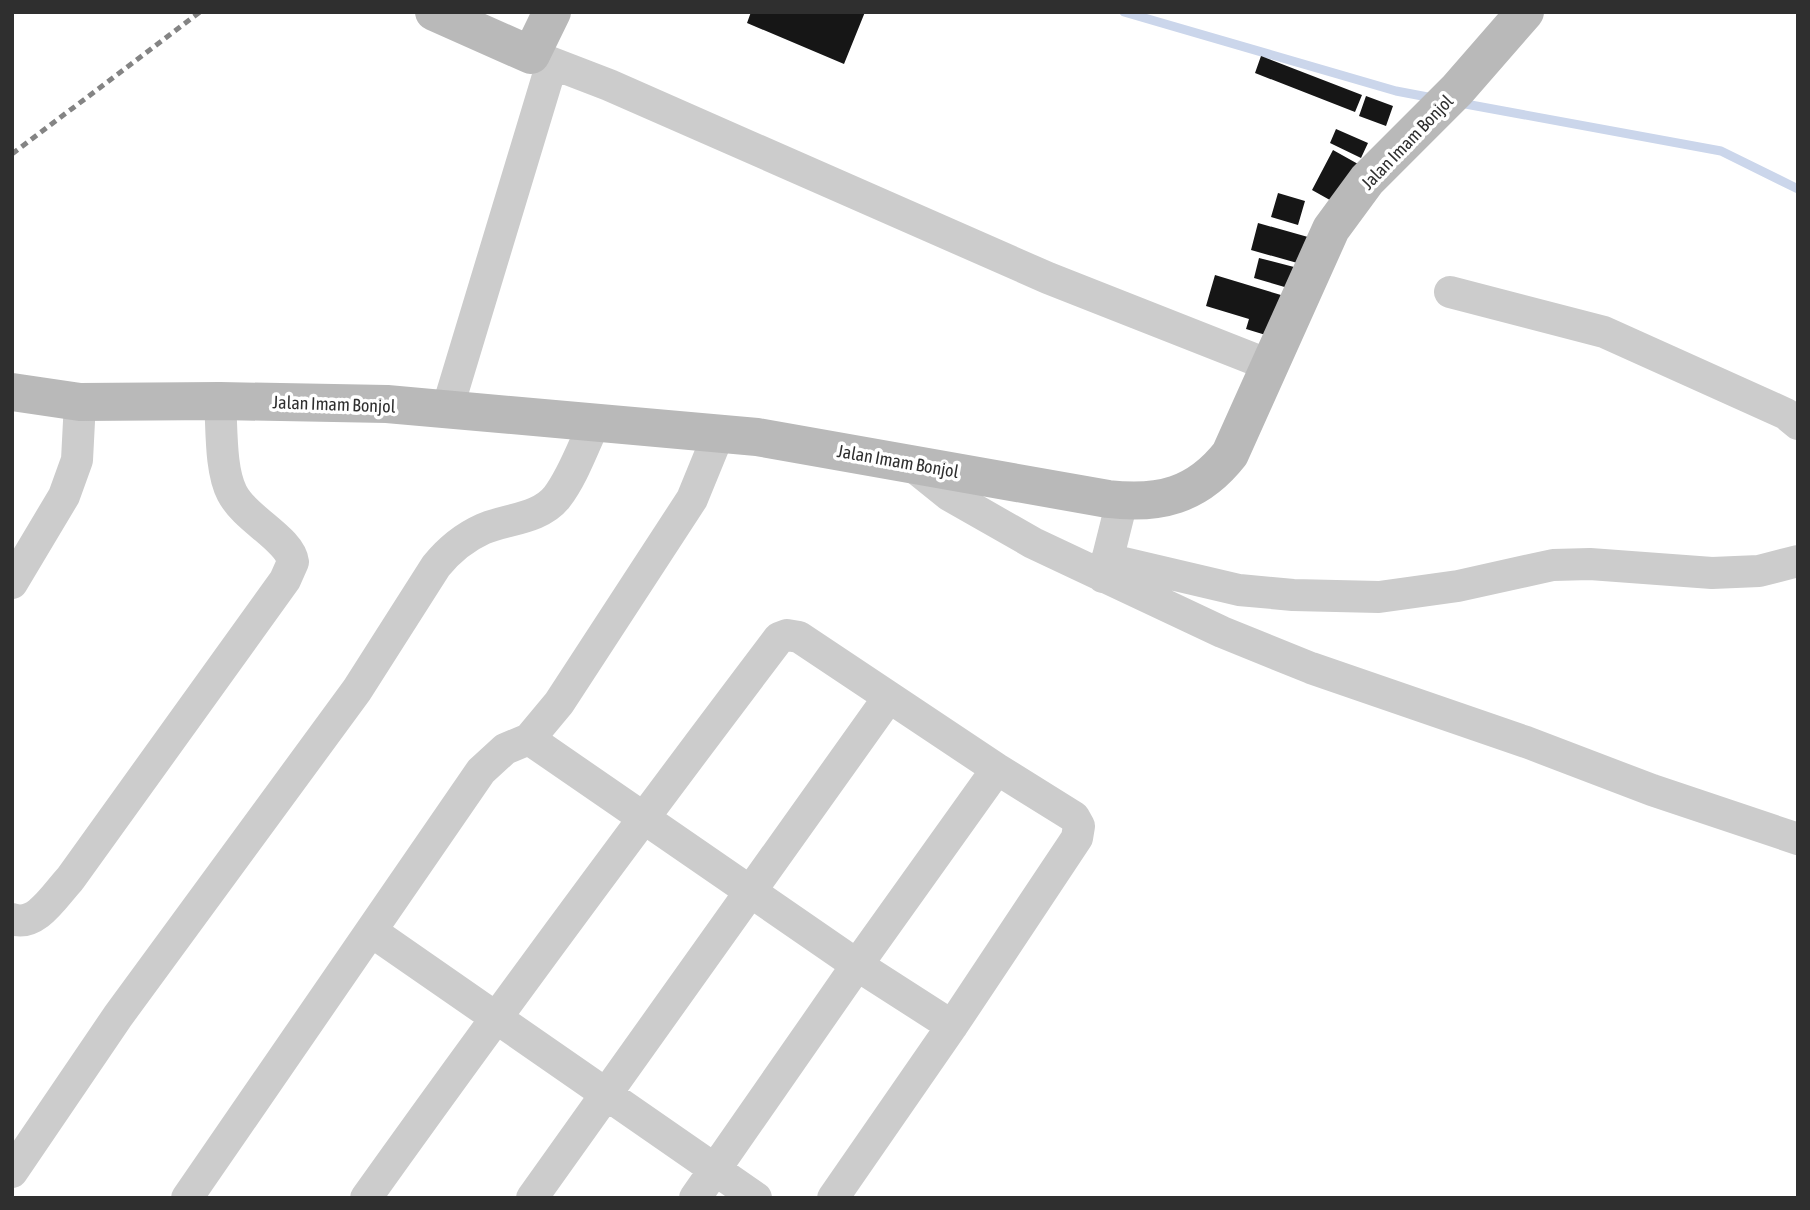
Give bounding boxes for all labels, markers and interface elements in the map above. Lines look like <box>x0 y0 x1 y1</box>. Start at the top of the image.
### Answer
street label: Jalan Imam Bonjol <box>1357 90 1457 193</box>
street label: Jalan Imam Bonjol <box>272 391 396 417</box>
street label: Jalan Imam Bonjol <box>836 440 961 482</box>

